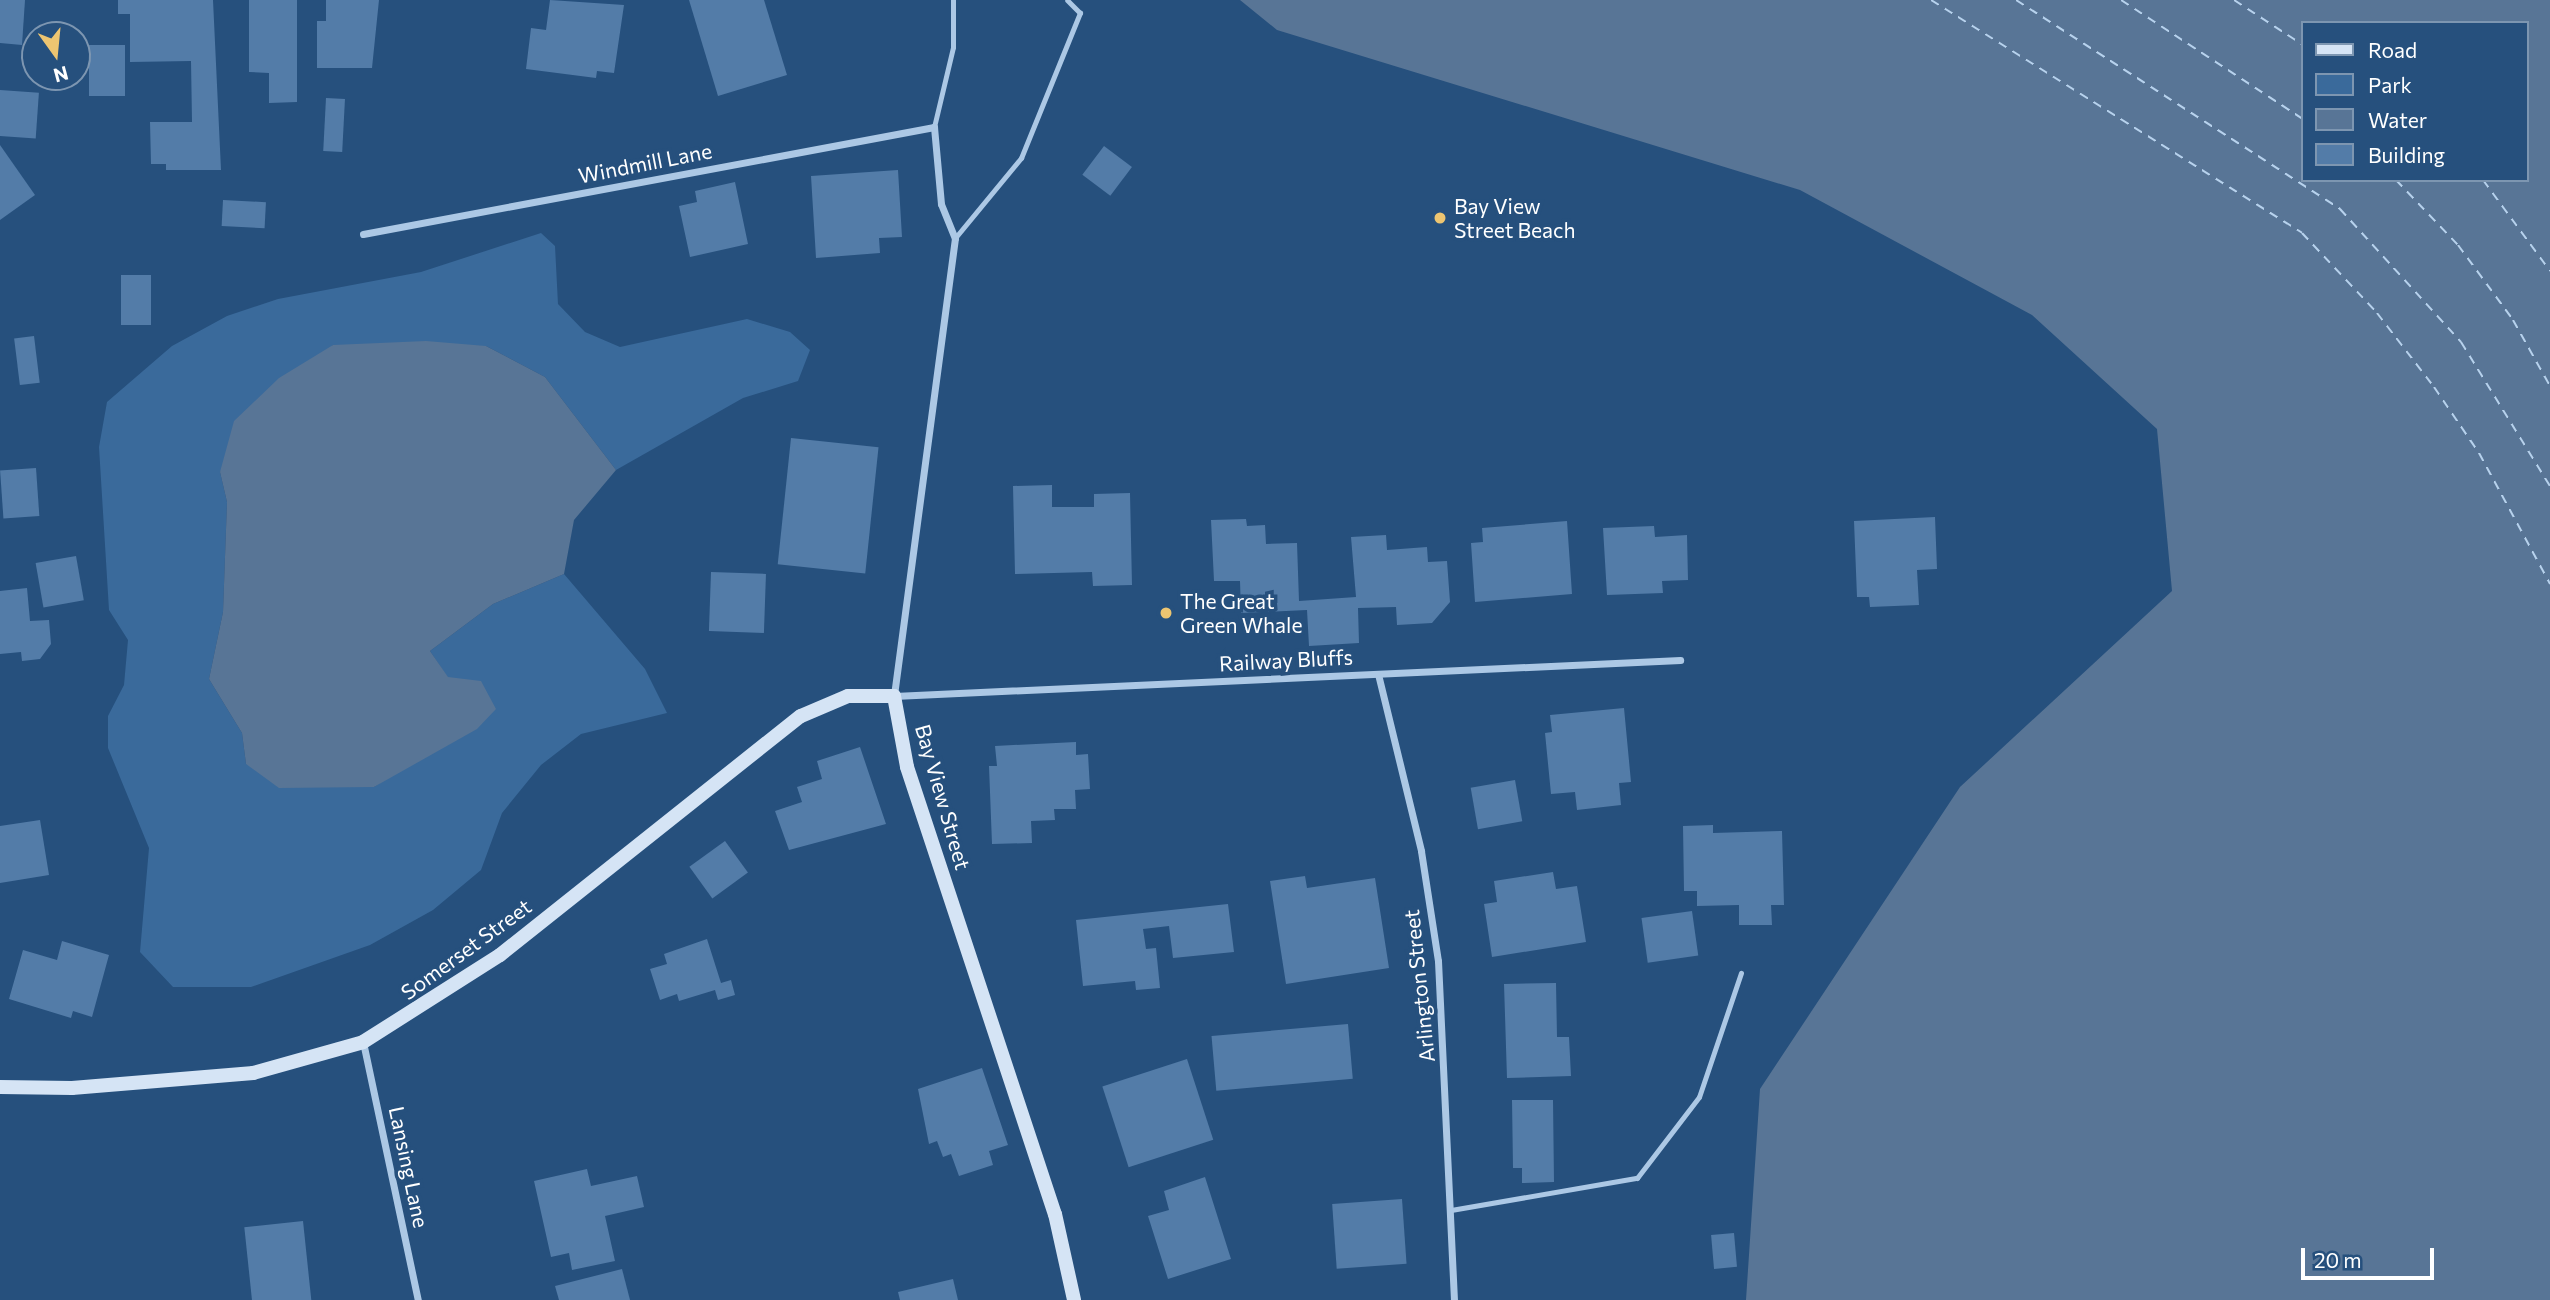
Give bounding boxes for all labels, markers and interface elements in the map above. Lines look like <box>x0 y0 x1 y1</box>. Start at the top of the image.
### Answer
north arrow <box>21 21 91 91</box>
legend <box>2302 21 2529 182</box>
text: Road <box>2368 37 2417 62</box>
text: N <box>51 62 71 88</box>
text: Park <box>2368 72 2412 97</box>
text: Water <box>2368 107 2427 132</box>
street label: Windmill Lane <box>576 138 714 188</box>
text: Building <box>2368 142 2445 167</box>
place label: Bay View Street Beach <box>1454 193 1575 243</box>
marker: Bay View Street Beach <box>1432 210 1448 226</box>
place label: The Great Green Whale <box>1180 588 1302 638</box>
marker: The Great Green Whale <box>1158 605 1174 621</box>
street label: Railway Bluffs <box>1218 644 1354 676</box>
street label: Bay View Street <box>910 721 976 873</box>
street label: Somerset Street <box>396 893 536 1005</box>
street label: Arlington Street <box>1398 908 1440 1064</box>
street label: Lansing Lane <box>384 1104 434 1230</box>
scale bar <box>2305 1234 2438 1278</box>
text: 20 m <box>2314 1247 2362 1272</box>

